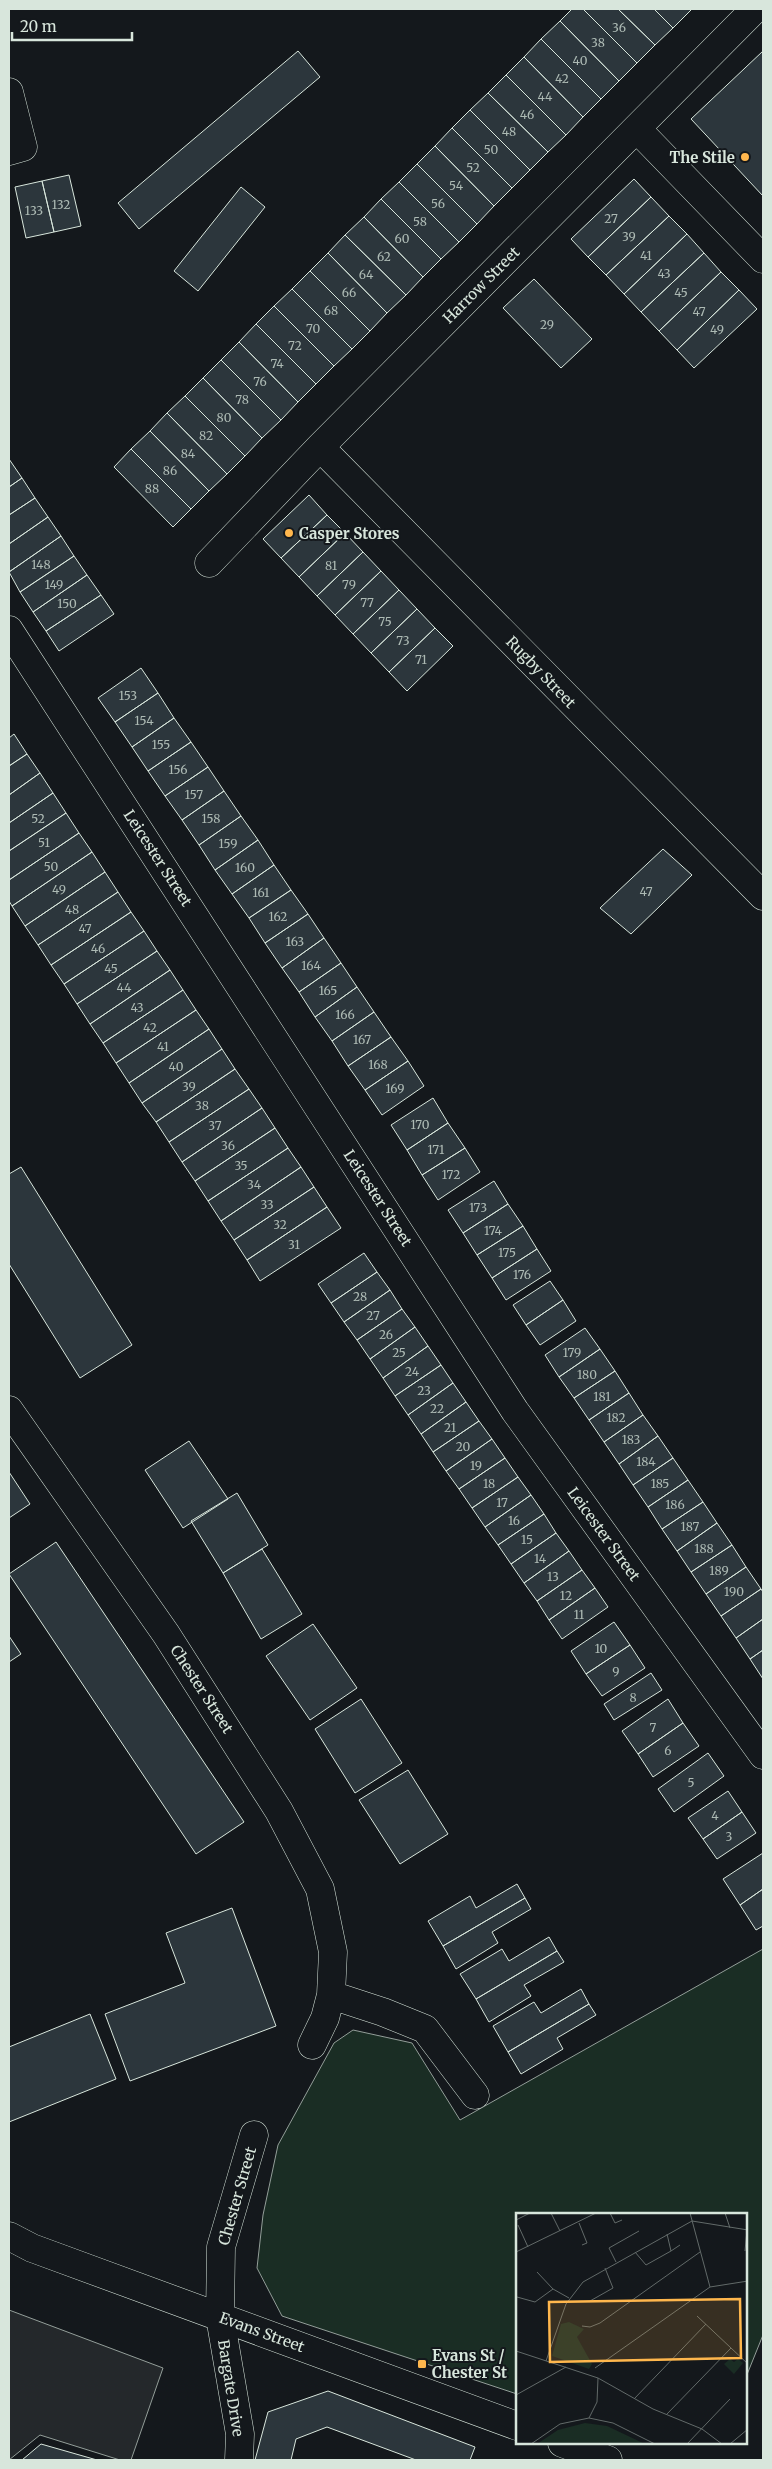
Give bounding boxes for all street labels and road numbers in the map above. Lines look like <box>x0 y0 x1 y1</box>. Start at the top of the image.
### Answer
street label: Harrow Street <box>439 242 524 327</box>
street label: Rugby Street <box>502 632 580 712</box>
street label: Leicester Street <box>120 806 196 910</box>
street label: Leicester Street <box>340 1146 416 1250</box>
street label: Leicester Street <box>564 1483 645 1585</box>
street label: Chester Street <box>166 1641 238 1737</box>
street label: Chester Street <box>214 2144 260 2247</box>
street label: Evans Street <box>217 2308 307 2356</box>
street label: Bargate Drive <box>214 2338 248 2438</box>

